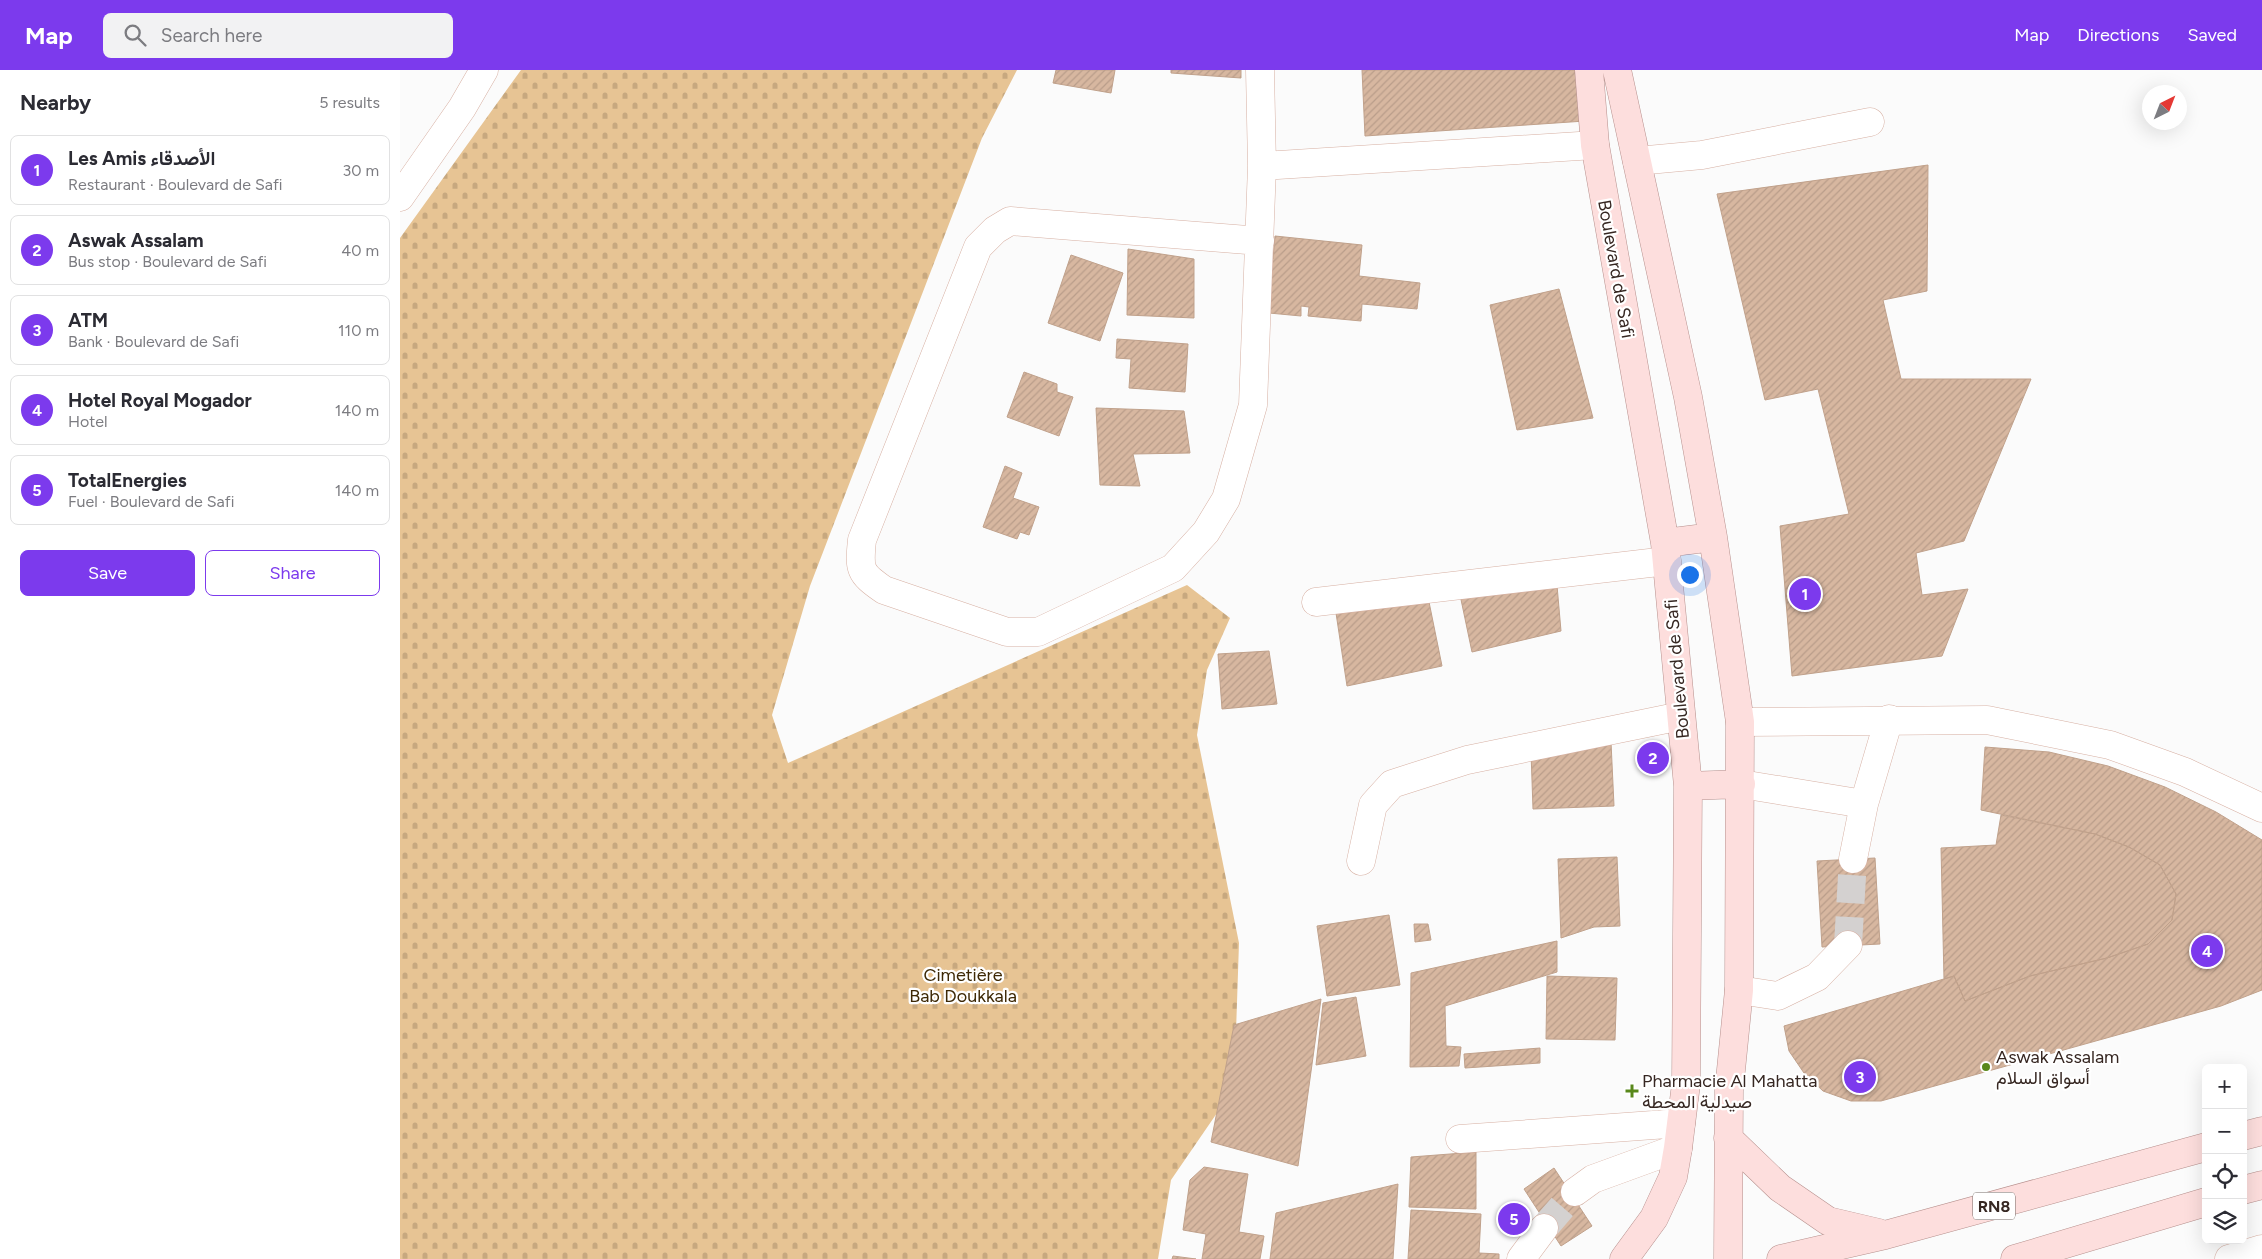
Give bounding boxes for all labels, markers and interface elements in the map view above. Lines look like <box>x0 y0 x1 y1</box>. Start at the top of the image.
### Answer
search box <box>103 13 453 58</box>
text: Map <box>25 21 73 50</box>
icon: search <box>121 21 149 49</box>
text: Search here <box>161 24 262 47</box>
text: Map <box>2014 24 2049 46</box>
text: Directions <box>2077 24 2159 46</box>
text: Saved <box>2187 24 2237 46</box>
north arrow <box>2142 85 2187 130</box>
text: Nearby <box>20 90 91 115</box>
text: 5 results <box>319 93 380 112</box>
text: Les Amis الأصدقاء <box>68 147 215 170</box>
text: 1 <box>34 161 40 180</box>
text: 30 m <box>342 161 379 180</box>
text: Restaurant · Boulevard de Safi <box>68 175 283 194</box>
street label: Boulevard de Safi <box>1593 198 1639 340</box>
text: Aswak Assalam <box>68 229 204 252</box>
text: 2 <box>32 241 42 260</box>
text: 40 m <box>341 241 379 260</box>
text: Bus stop · Boulevard de Safi <box>68 252 267 271</box>
text: ATM <box>68 309 108 332</box>
text: 3 <box>33 321 41 340</box>
text: 110 m <box>338 321 379 340</box>
text: Bank · Boulevard de Safi <box>68 332 239 351</box>
text: Hotel Royal Mogador <box>68 389 252 412</box>
text: 4 <box>32 401 42 420</box>
text: 140 m <box>335 401 379 420</box>
text: Hotel <box>68 412 108 431</box>
text: TotalEnergies <box>68 469 187 492</box>
text: 5 <box>32 481 42 500</box>
text: 140 m <box>335 481 379 500</box>
text: Fuel · Boulevard de Safi <box>68 492 234 511</box>
button: Save <box>20 550 195 596</box>
button: Share <box>205 550 380 596</box>
your location <box>1677 562 1703 588</box>
pin: 1 <box>1789 575 1821 613</box>
street label: Boulevard de Safi <box>1660 598 1694 740</box>
pin: 2 <box>1637 739 1669 777</box>
pin: 4 <box>2191 932 2223 970</box>
park label: Cimetière Bab Doukkala <box>909 964 1017 1007</box>
place label: Aswak Assalam أسواق السلام <box>1996 1046 2119 1090</box>
pin: 3 <box>1844 1058 1876 1096</box>
marker: Aswak Assalam أسواق السلام <box>1980 1061 1992 1073</box>
map controls <box>2202 1064 2247 1244</box>
button: + <box>2202 1064 2247 1109</box>
place label: Pharmacie Al Mahatta صيدلية المحطة <box>1642 1070 1817 1113</box>
marker: Pharmacie Al Mahatta صيدلية المحطة <box>1626 1085 1638 1097</box>
button: − <box>2202 1109 2247 1154</box>
button: locate <box>2202 1154 2247 1199</box>
road number: RN8 <box>1973 1192 2015 1220</box>
button: layers <box>2202 1199 2247 1244</box>
pin: 5 <box>1498 1200 1530 1238</box>

